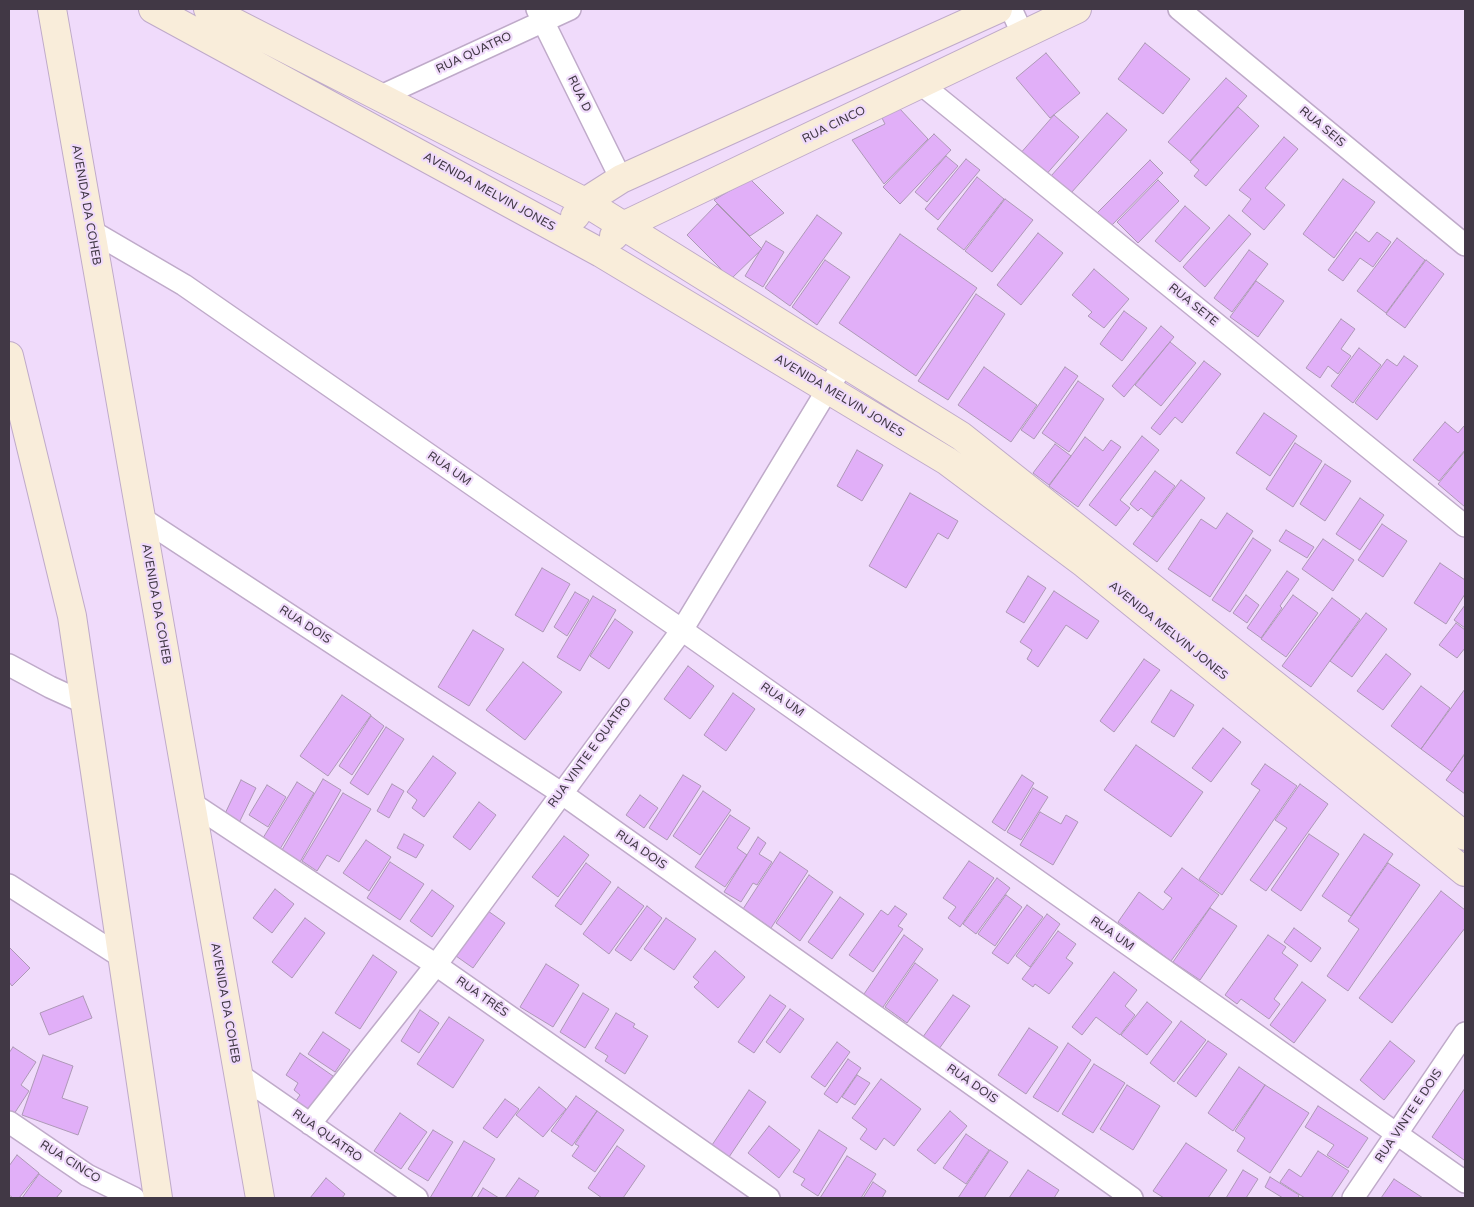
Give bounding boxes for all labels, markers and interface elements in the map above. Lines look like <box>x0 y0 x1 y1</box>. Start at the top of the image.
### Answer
street label: RUA QUATRO <box>434 29 514 77</box>
street label: RUA D <box>564 74 594 114</box>
street label: RUA CINCO <box>800 103 868 147</box>
street label: RUA SEIS <box>1296 104 1348 150</box>
street label: AVENIDA DA COHEB <box>68 144 104 266</box>
street label: AVENIDA MELVIN JONES <box>421 150 557 234</box>
street label: RUA SETE <box>1165 281 1221 329</box>
street label: AVENIDA MELVIN JONES <box>772 352 906 440</box>
street label: RUA UM <box>424 449 474 489</box>
street label: AVENIDA DA COHEB <box>138 543 174 665</box>
street label: AVENIDA MELVIN JONES <box>1106 579 1230 683</box>
street label: RUA DOIS <box>276 603 334 647</box>
street label: RUA UM <box>757 680 807 720</box>
street label: RUA VINTE E QUATRO <box>545 695 635 811</box>
street label: RUA DOIS <box>613 827 669 873</box>
street label: RUA UM <box>1087 914 1137 954</box>
street label: AVENIDA DA COHEB <box>207 942 243 1064</box>
street label: RUA TRÊS <box>453 974 511 1020</box>
street label: RUA DOIS <box>944 1061 1000 1107</box>
street label: RUA VINTE E DOIS <box>1372 1067 1446 1165</box>
street label: RUA QUATRO <box>289 1107 365 1165</box>
street label: RUA CINCO <box>37 1138 103 1186</box>

